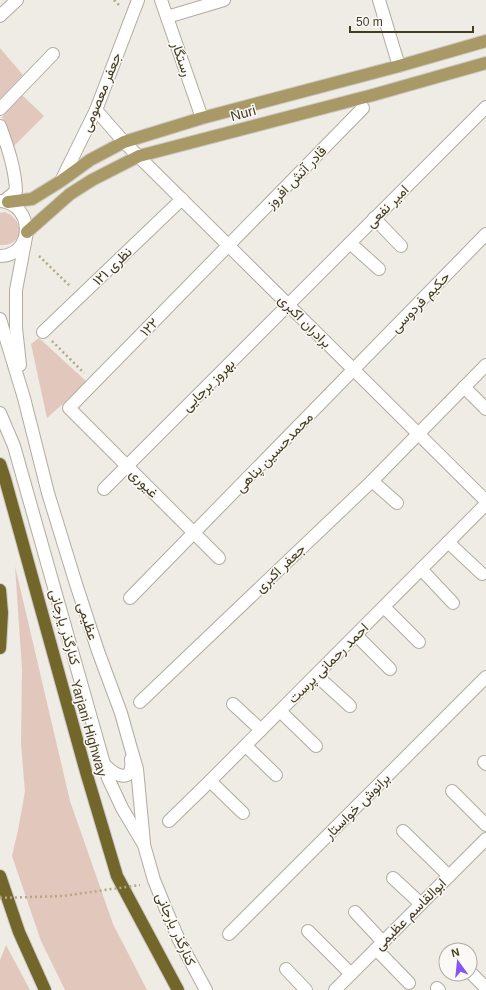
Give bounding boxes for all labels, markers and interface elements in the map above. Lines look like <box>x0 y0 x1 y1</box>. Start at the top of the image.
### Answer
scale bar <box>350 8 473 34</box>
text: 50 m <box>356 15 383 29</box>
street label: رستگار <box>167 39 195 79</box>
street label: جعفر معصومی <box>78 50 125 134</box>
street label: Nuri <box>229 102 257 124</box>
street label: قادر آتش افروز <box>262 142 330 213</box>
street label: امیر نفعی <box>362 181 412 231</box>
street label: نظری ۱۲۱ <box>89 244 136 289</box>
street label: حکیم فردوسی <box>387 268 454 336</box>
street label: برادران اکبری <box>274 291 335 352</box>
street label: ۱۲۲ <box>137 315 161 339</box>
street label: بهروز برجایی <box>178 355 238 415</box>
street label: محمدحسین پناهی <box>232 409 318 497</box>
street label: غیوری <box>126 465 162 501</box>
street label: جعفر اکبری <box>252 540 309 596</box>
street label: کنارگذر یارجانی <box>46 587 83 667</box>
street label: عظیمی <box>73 600 102 642</box>
street label: احمد رحمانی پرست <box>285 620 373 708</box>
street label: Yarjani Highway <box>68 678 110 778</box>
street label: برانوش خواستار <box>320 770 394 844</box>
street label: ابوالقاسم عظیمی <box>371 875 450 954</box>
street label: کنارگذر یارجانی <box>152 890 199 968</box>
north arrow <box>438 942 478 982</box>
text: N <box>450 946 461 959</box>

